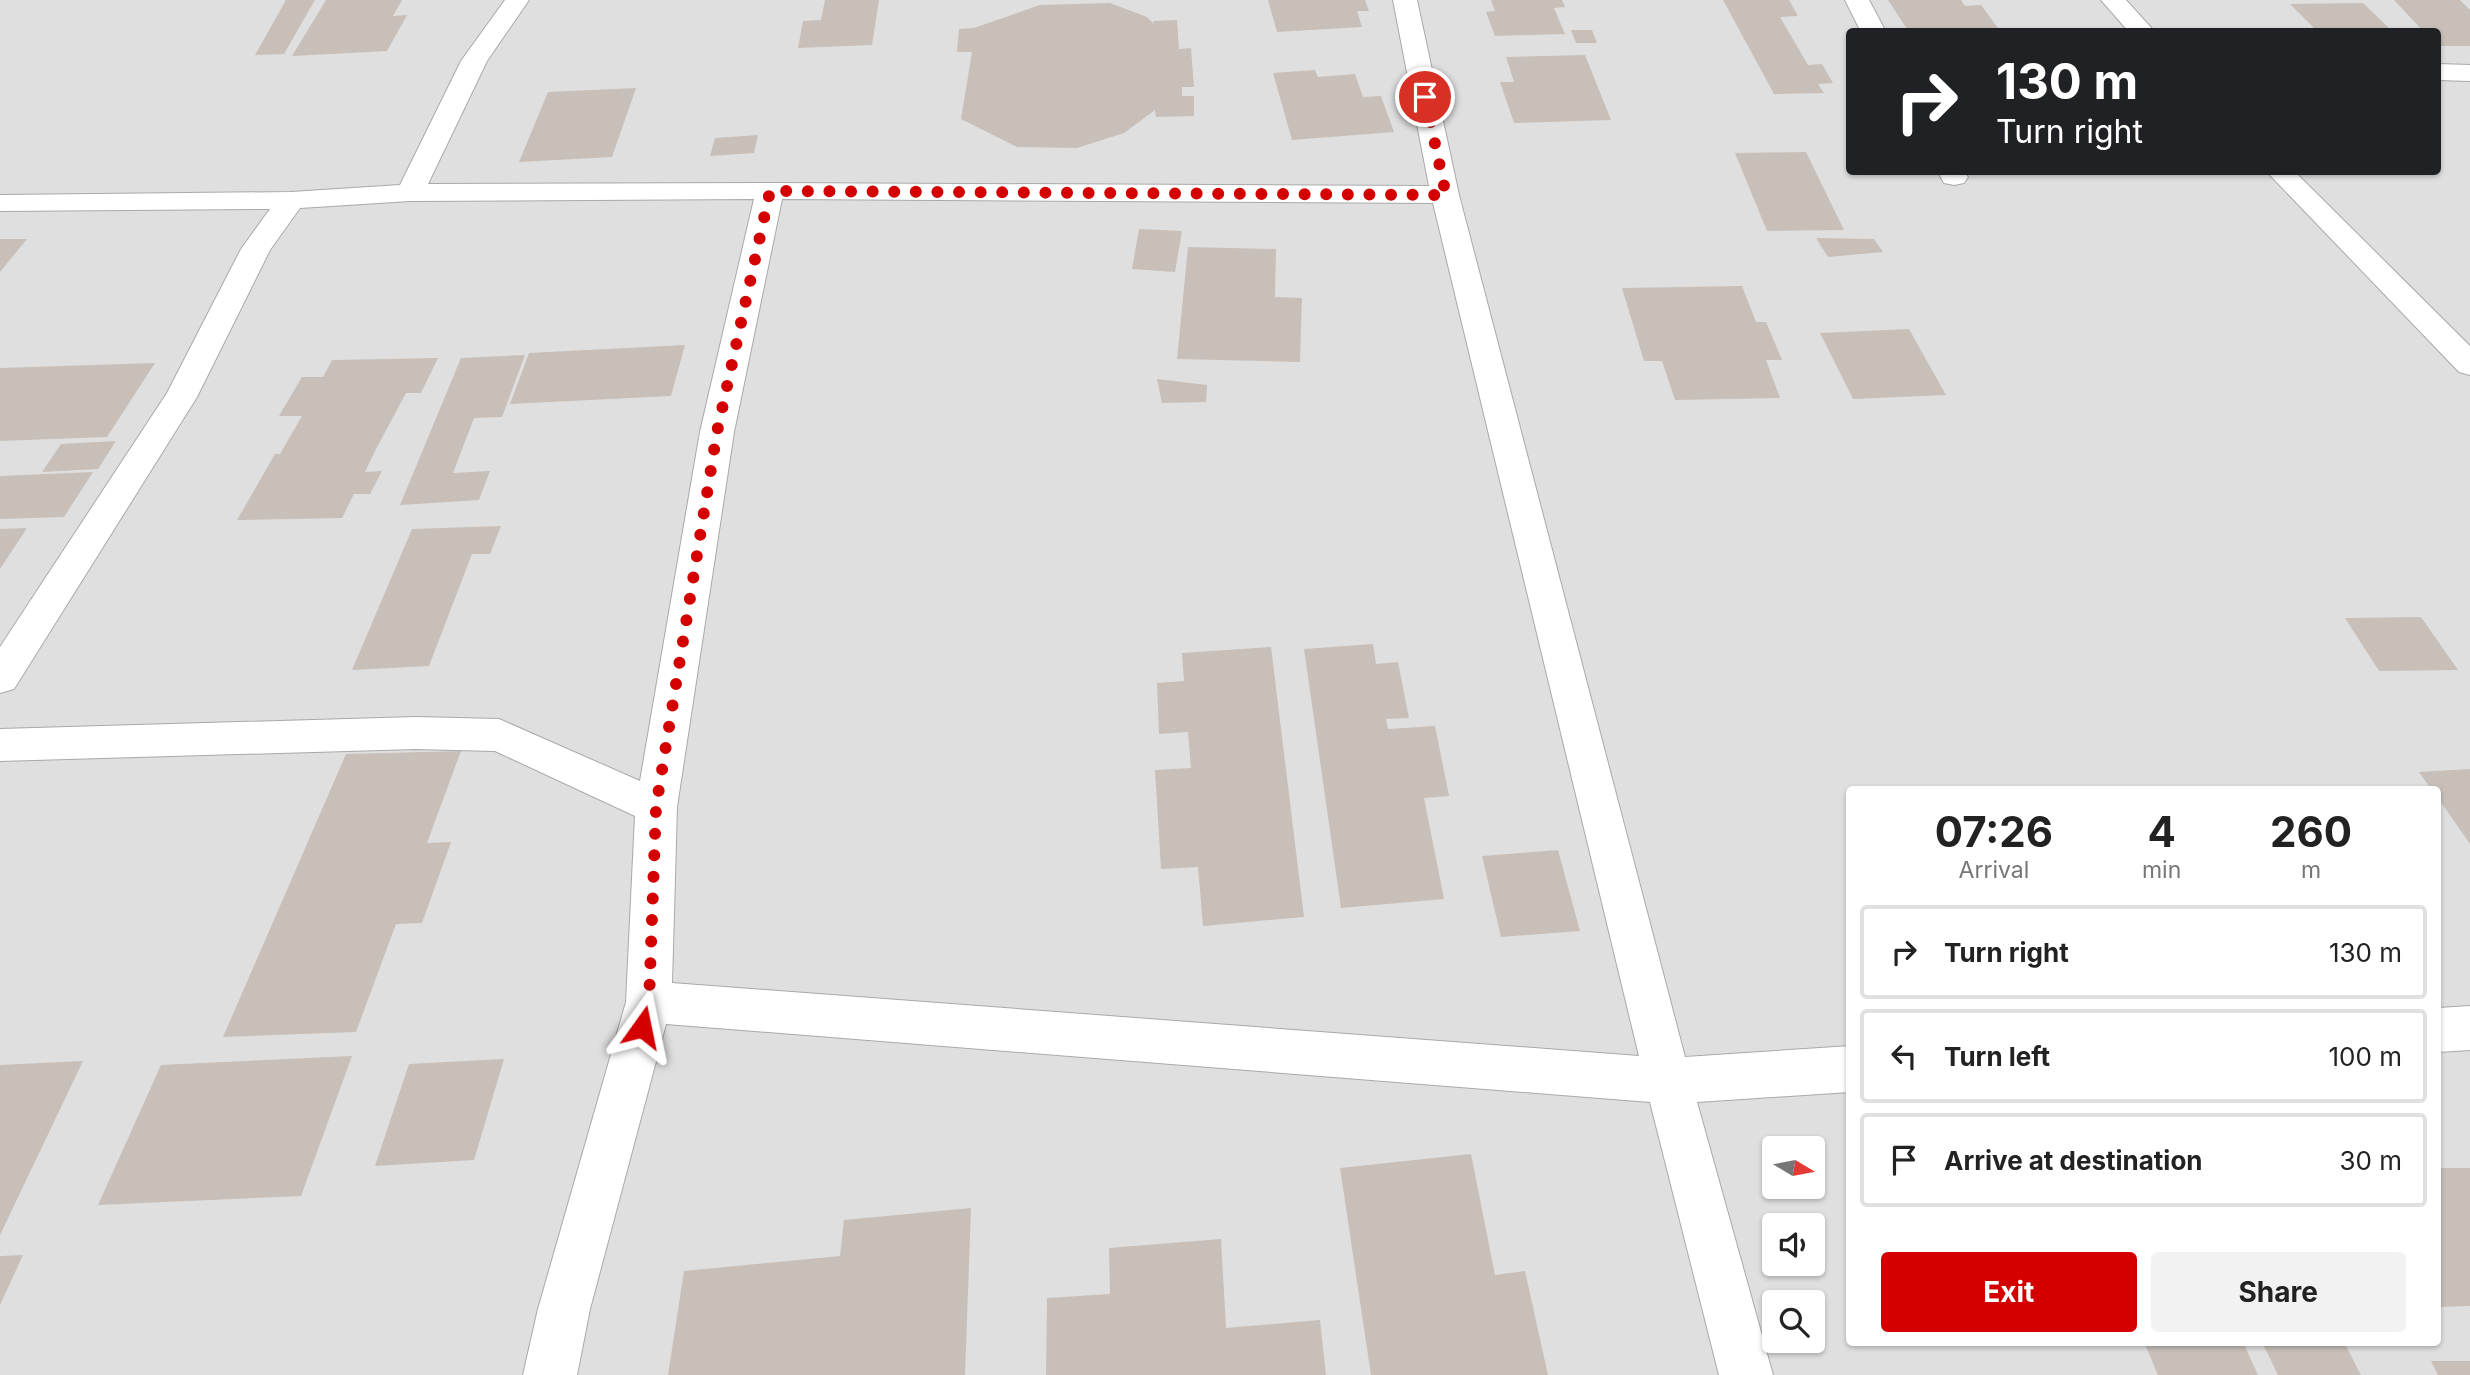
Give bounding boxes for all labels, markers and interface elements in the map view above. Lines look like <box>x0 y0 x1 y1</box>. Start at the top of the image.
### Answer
text: 130 m <box>1996 52 2138 111</box>
icon: right <box>1881 56 1972 147</box>
pin <box>1395 67 1455 127</box>
icon: arrive <box>1406 78 1444 116</box>
text: Turn right <box>1996 112 2143 151</box>
text: 07:26 <box>1935 806 2053 857</box>
text: 4 <box>2147 806 2176 857</box>
text: 260 <box>2270 806 2352 857</box>
text: Arrival <box>1959 856 2029 884</box>
text: min <box>2142 856 2181 884</box>
text: m <box>2301 856 2321 884</box>
icon: right <box>1885 933 1923 971</box>
text: Turn right <box>1944 937 2069 968</box>
text: 130 m <box>2329 937 2402 968</box>
position arrow <box>605 990 679 1064</box>
icon: left <box>1885 1037 1923 1075</box>
text: Turn left <box>1944 1041 2050 1072</box>
text: 100 m <box>2329 1041 2402 1072</box>
north arrow <box>1762 1136 1825 1199</box>
map controls <box>1762 1136 1825 1353</box>
icon: arrive <box>1885 1141 1923 1179</box>
text: Arrive at destination <box>1944 1145 2203 1176</box>
text: 30 m <box>2339 1145 2402 1176</box>
button: sound <box>1762 1213 1825 1276</box>
button: Exit <box>1881 1252 2137 1332</box>
button: Share <box>2151 1252 2406 1332</box>
button: search <box>1762 1290 1825 1353</box>

